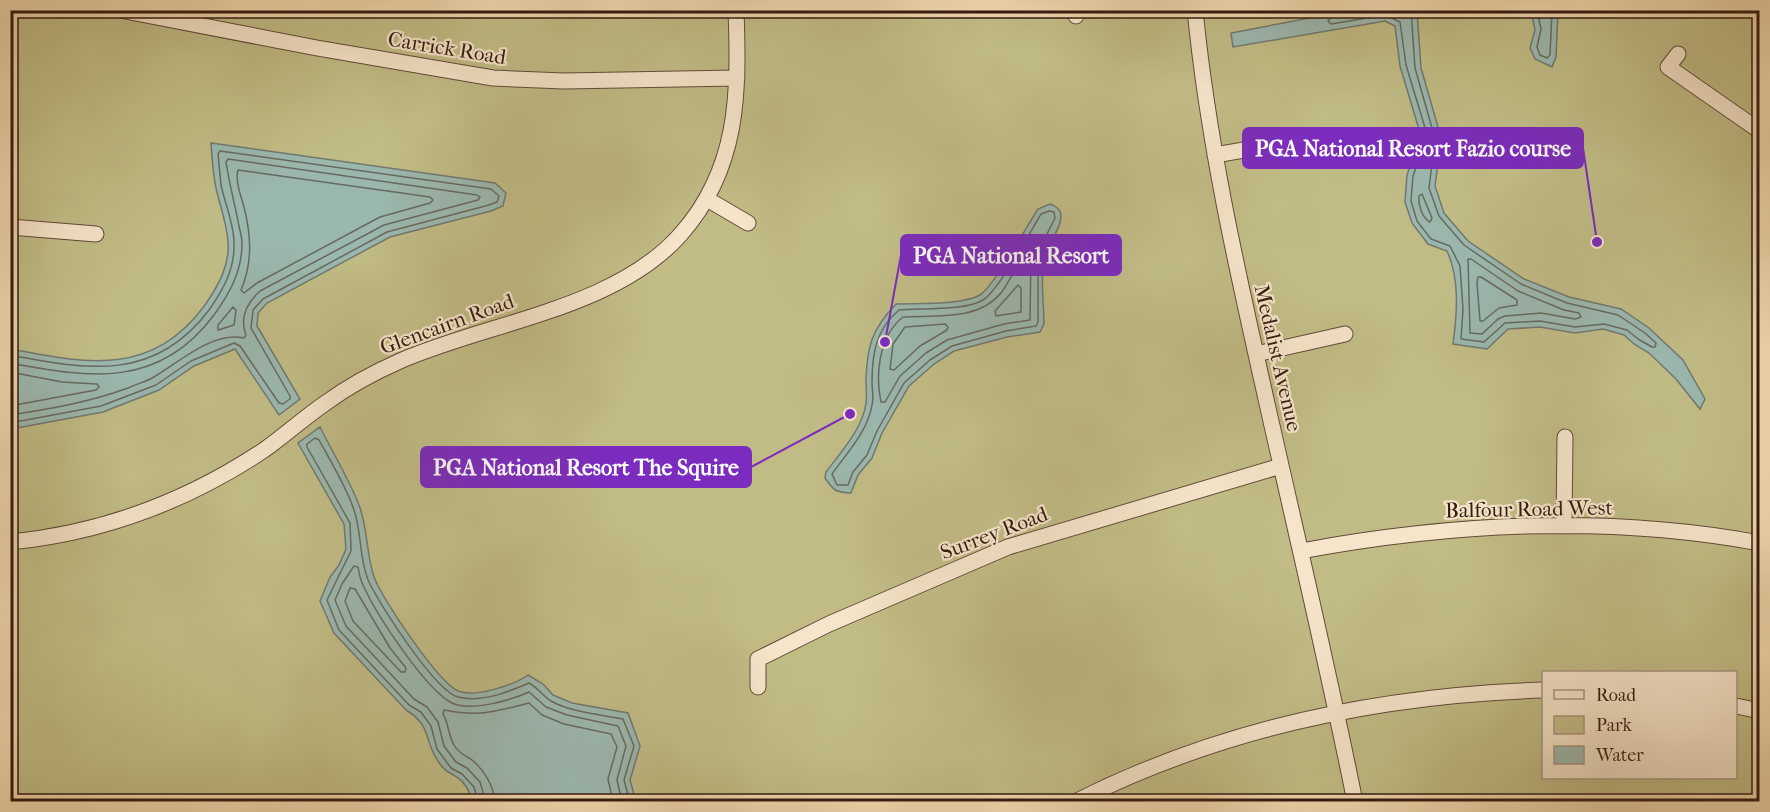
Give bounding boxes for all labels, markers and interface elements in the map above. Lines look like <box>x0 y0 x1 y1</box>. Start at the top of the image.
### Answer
street label: Carrick Road <box>386 27 508 69</box>
callout: PGA National Resort Fazio course <box>1243 128 1583 168</box>
text: PGA National Resort Fazio course <box>1255 136 1571 162</box>
callout: PGA National Resort <box>901 235 1121 275</box>
text: PGA National Resort <box>913 243 1110 269</box>
street label: Medalist Avenue <box>1249 282 1307 434</box>
street label: Glencairn Road <box>377 288 518 359</box>
callout: PGA National Resort The Squire <box>421 447 751 487</box>
text: PGA National Resort The Squire <box>433 455 739 481</box>
street label: Balfour Road West <box>1445 496 1614 522</box>
street label: Surrey Road <box>937 501 1052 564</box>
legend <box>1542 671 1737 779</box>
text: Road <box>1596 685 1636 706</box>
text: Park <box>1596 715 1633 736</box>
text: Water <box>1595 745 1644 766</box>

